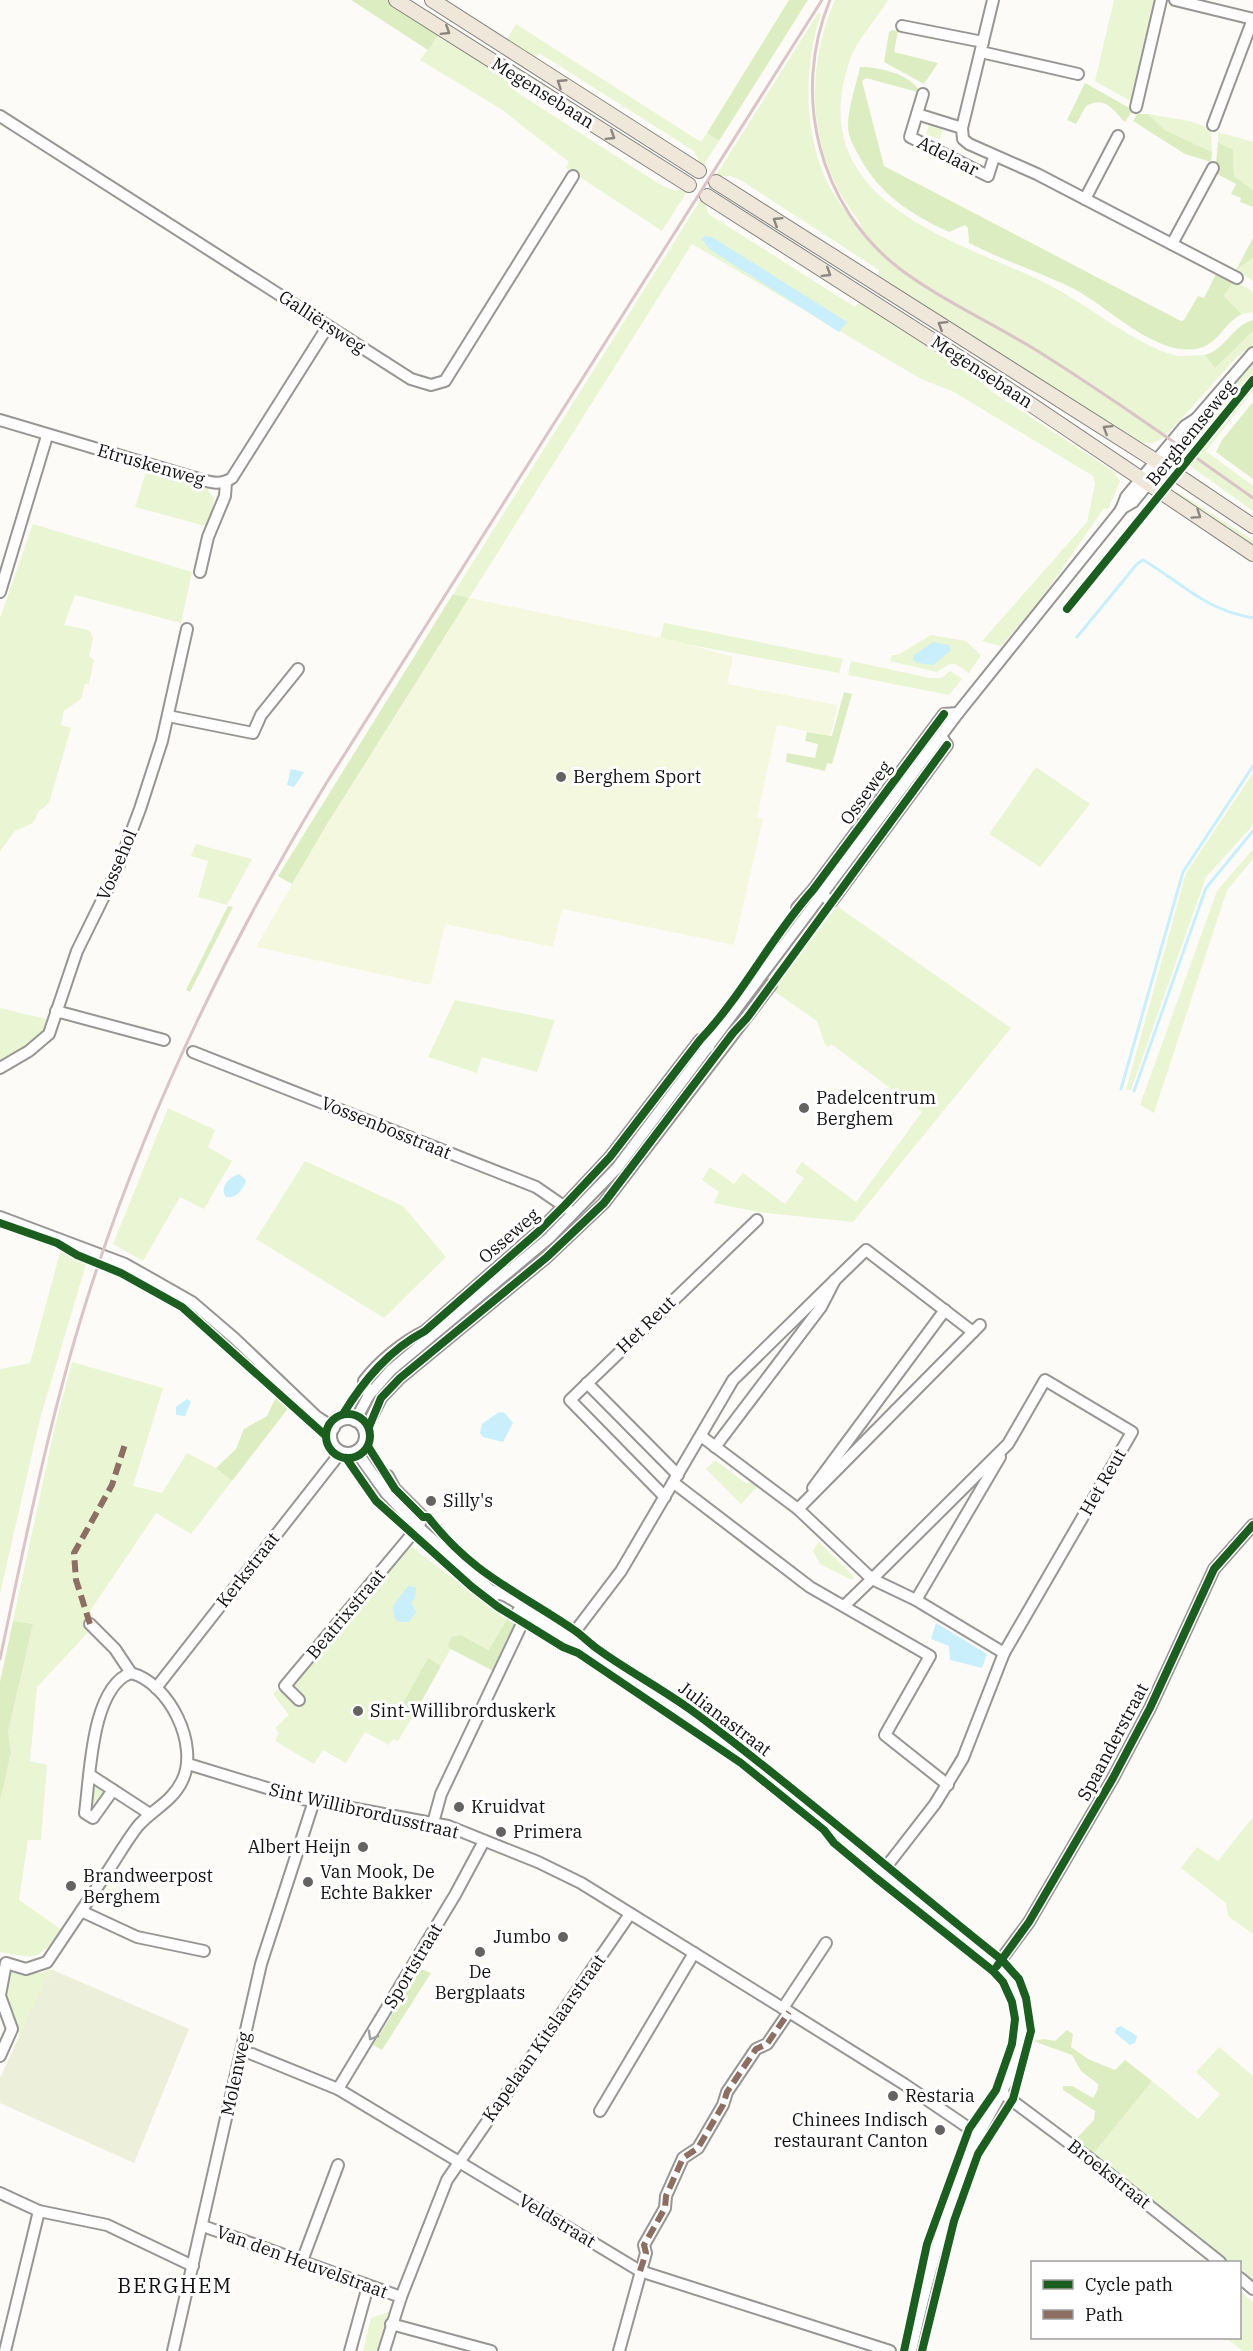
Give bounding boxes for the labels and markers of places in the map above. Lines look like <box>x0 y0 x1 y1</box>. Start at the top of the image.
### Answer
place label: Berghem Sport <box>573 765 701 788</box>
marker: Berghem Sport <box>554 770 568 784</box>
place label: Padelcentrum Berghem <box>816 1086 936 1130</box>
marker: Padelcentrum Berghem <box>797 1101 811 1115</box>
place label: Silly's <box>443 1489 493 1512</box>
marker: Silly's <box>424 1494 438 1508</box>
place label: Sint-Willibrorduskerk <box>370 1699 556 1722</box>
marker: Sint-Willibrorduskerk <box>351 1704 365 1718</box>
place label: Kruidvat <box>471 1795 545 1818</box>
marker: Kruidvat <box>452 1800 466 1814</box>
place label: Primera <box>513 1820 582 1843</box>
marker: Primera <box>494 1825 508 1839</box>
place label: Albert Heijn <box>248 1835 351 1858</box>
marker: Albert Heijn <box>356 1840 370 1854</box>
place label: Van Mook, De Echte Bakker <box>320 1860 435 1904</box>
place label: Brandweerpost Berghem <box>83 1864 213 1908</box>
marker: Van Mook, De Echte Bakker <box>301 1875 315 1889</box>
marker: Brandweerpost Berghem <box>64 1879 78 1893</box>
place label: Jumbo <box>493 1925 551 1948</box>
marker: Jumbo <box>556 1930 570 1944</box>
marker: De Bergplaats <box>473 1945 487 1959</box>
place label: De Bergplaats <box>435 1960 525 2004</box>
place label: Restaria <box>905 2084 975 2107</box>
marker: Restaria <box>886 2089 900 2103</box>
place label: Chinees Indisch restaurant Canton <box>774 2108 928 2152</box>
marker: Chinees Indisch restaurant Canton <box>933 2123 947 2137</box>

